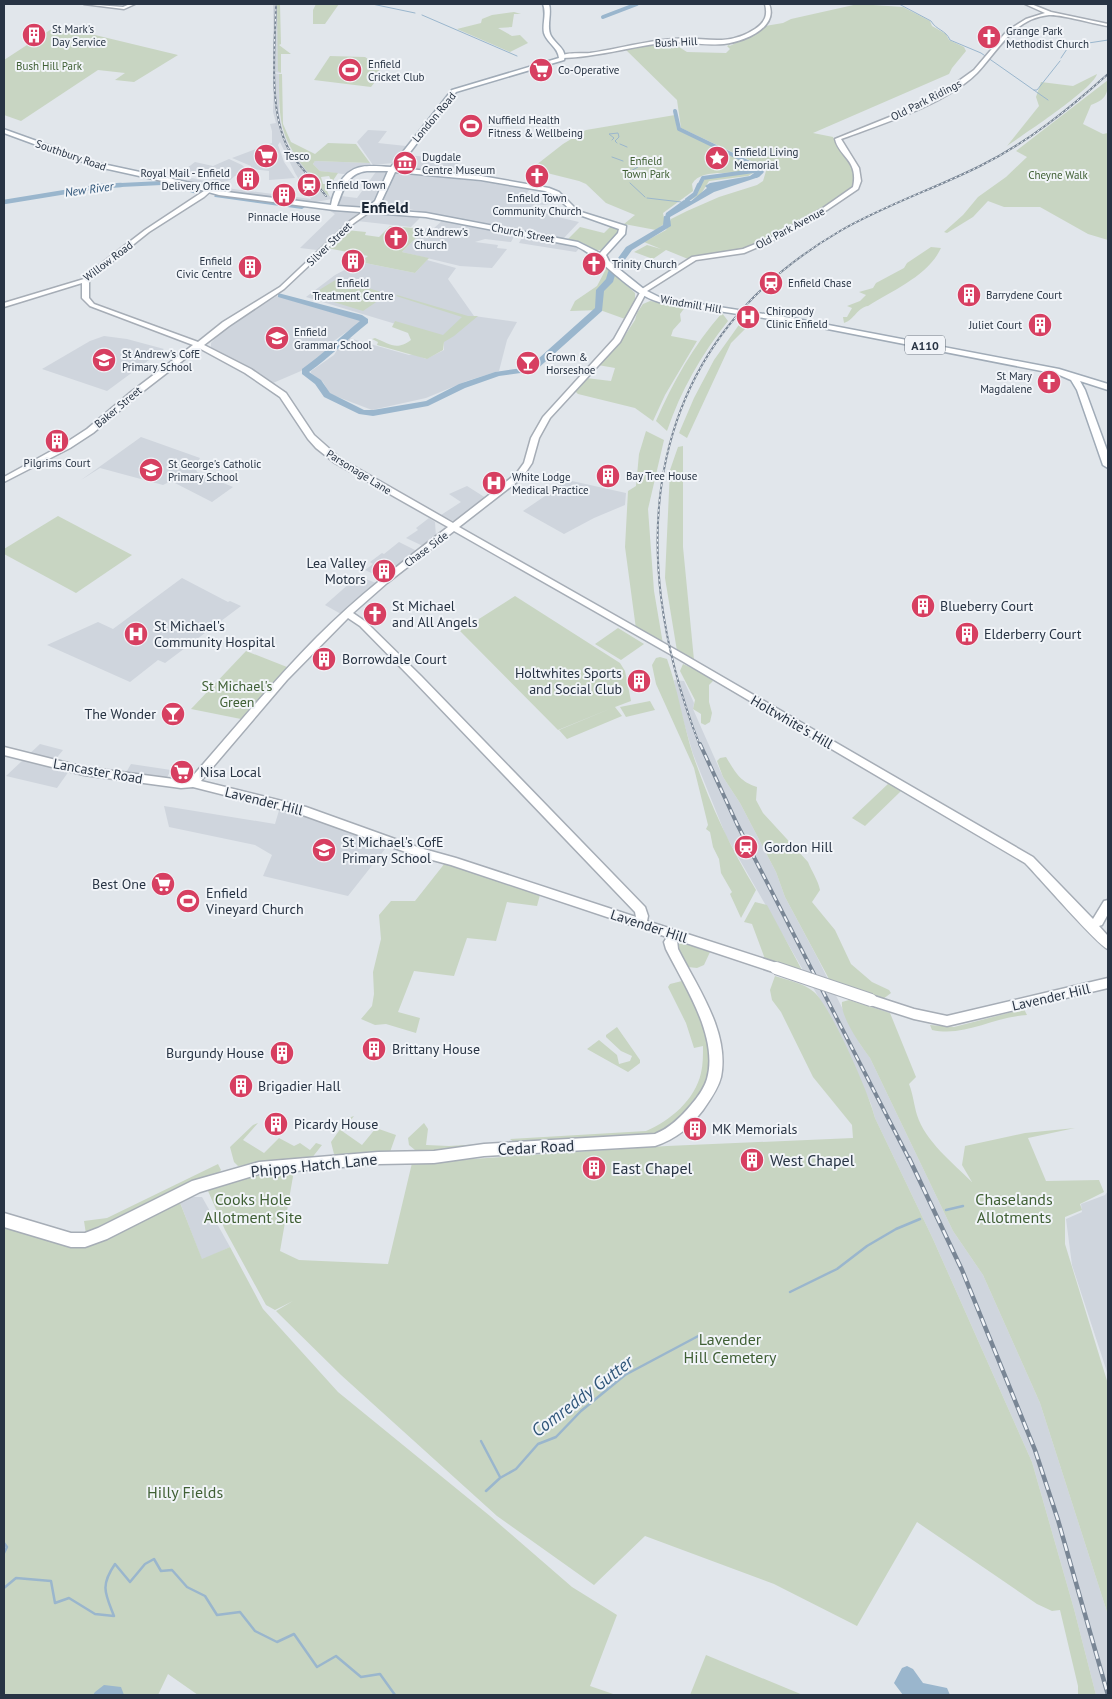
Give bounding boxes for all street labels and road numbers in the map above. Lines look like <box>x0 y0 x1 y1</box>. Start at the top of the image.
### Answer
street label: Bush Hill <box>654 34 698 50</box>
street label: Old Park Ridings <box>888 76 964 124</box>
street label: London Road <box>409 89 459 145</box>
street label: Southbury Road <box>34 136 108 174</box>
street label: Old Park Avenue <box>753 204 827 252</box>
street label: Silver Street <box>303 219 355 269</box>
street label: Church Street <box>490 220 556 246</box>
street label: Willow Road <box>81 238 136 284</box>
street label: Windmill Hill <box>659 292 724 316</box>
road number: A110 <box>905 336 945 354</box>
street label: Baker Street <box>92 383 145 431</box>
street label: Parsonage Lane <box>324 446 394 498</box>
street label: Chase Side <box>401 528 451 570</box>
street label: Holtwhite's Hill <box>748 691 836 753</box>
street label: Lancaster Road <box>52 754 144 788</box>
street label: Lavender Hill <box>223 783 305 819</box>
street label: Lavender Hill <box>608 905 690 947</box>
street label: Lavender Hill <box>1010 979 1092 1015</box>
street label: Cedar Road <box>497 1135 575 1159</box>
street label: Phipps Hatch Lane <box>250 1148 378 1182</box>

